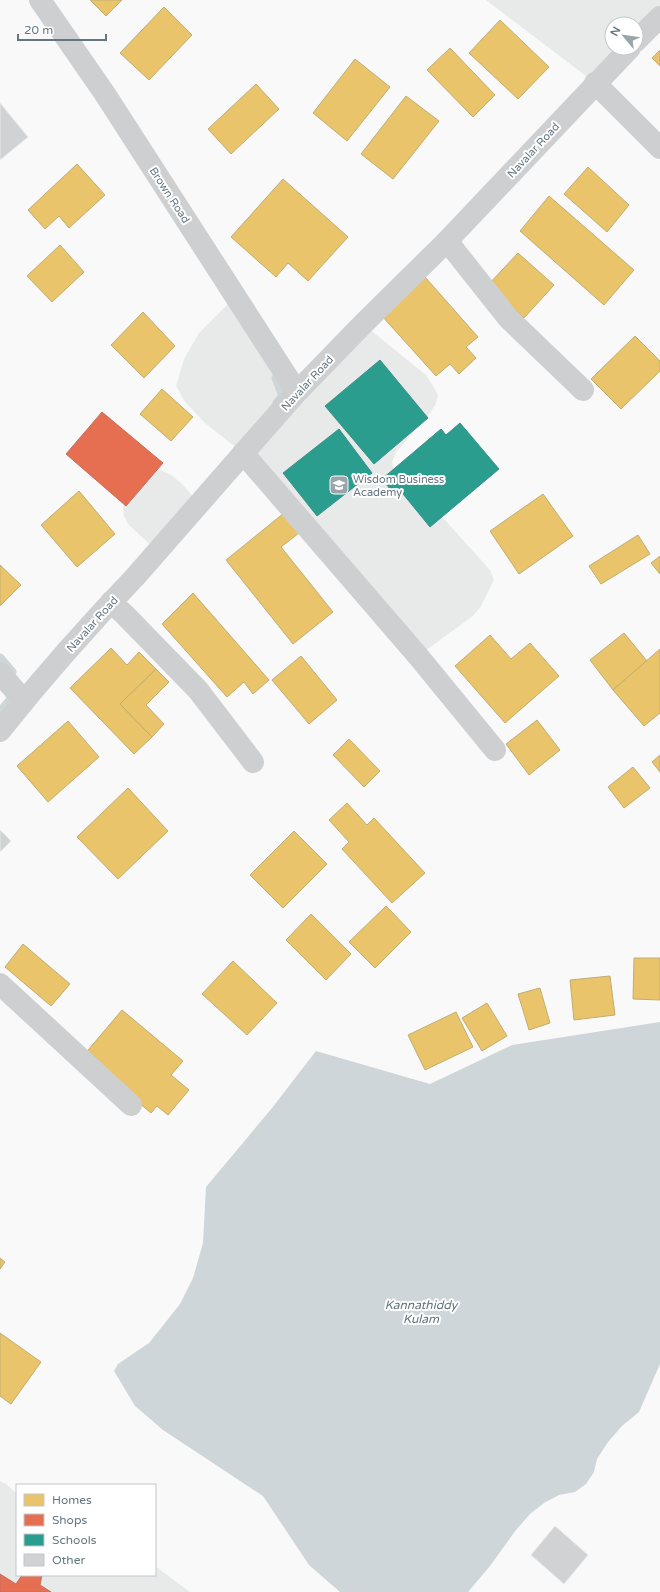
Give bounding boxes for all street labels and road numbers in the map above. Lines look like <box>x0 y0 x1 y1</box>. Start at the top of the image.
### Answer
street label: Navalar Road <box>505 120 562 181</box>
street label: Brown Road <box>147 165 193 226</box>
street label: Navalar Road <box>279 353 336 414</box>
street label: Navalar Road <box>64 594 121 655</box>

